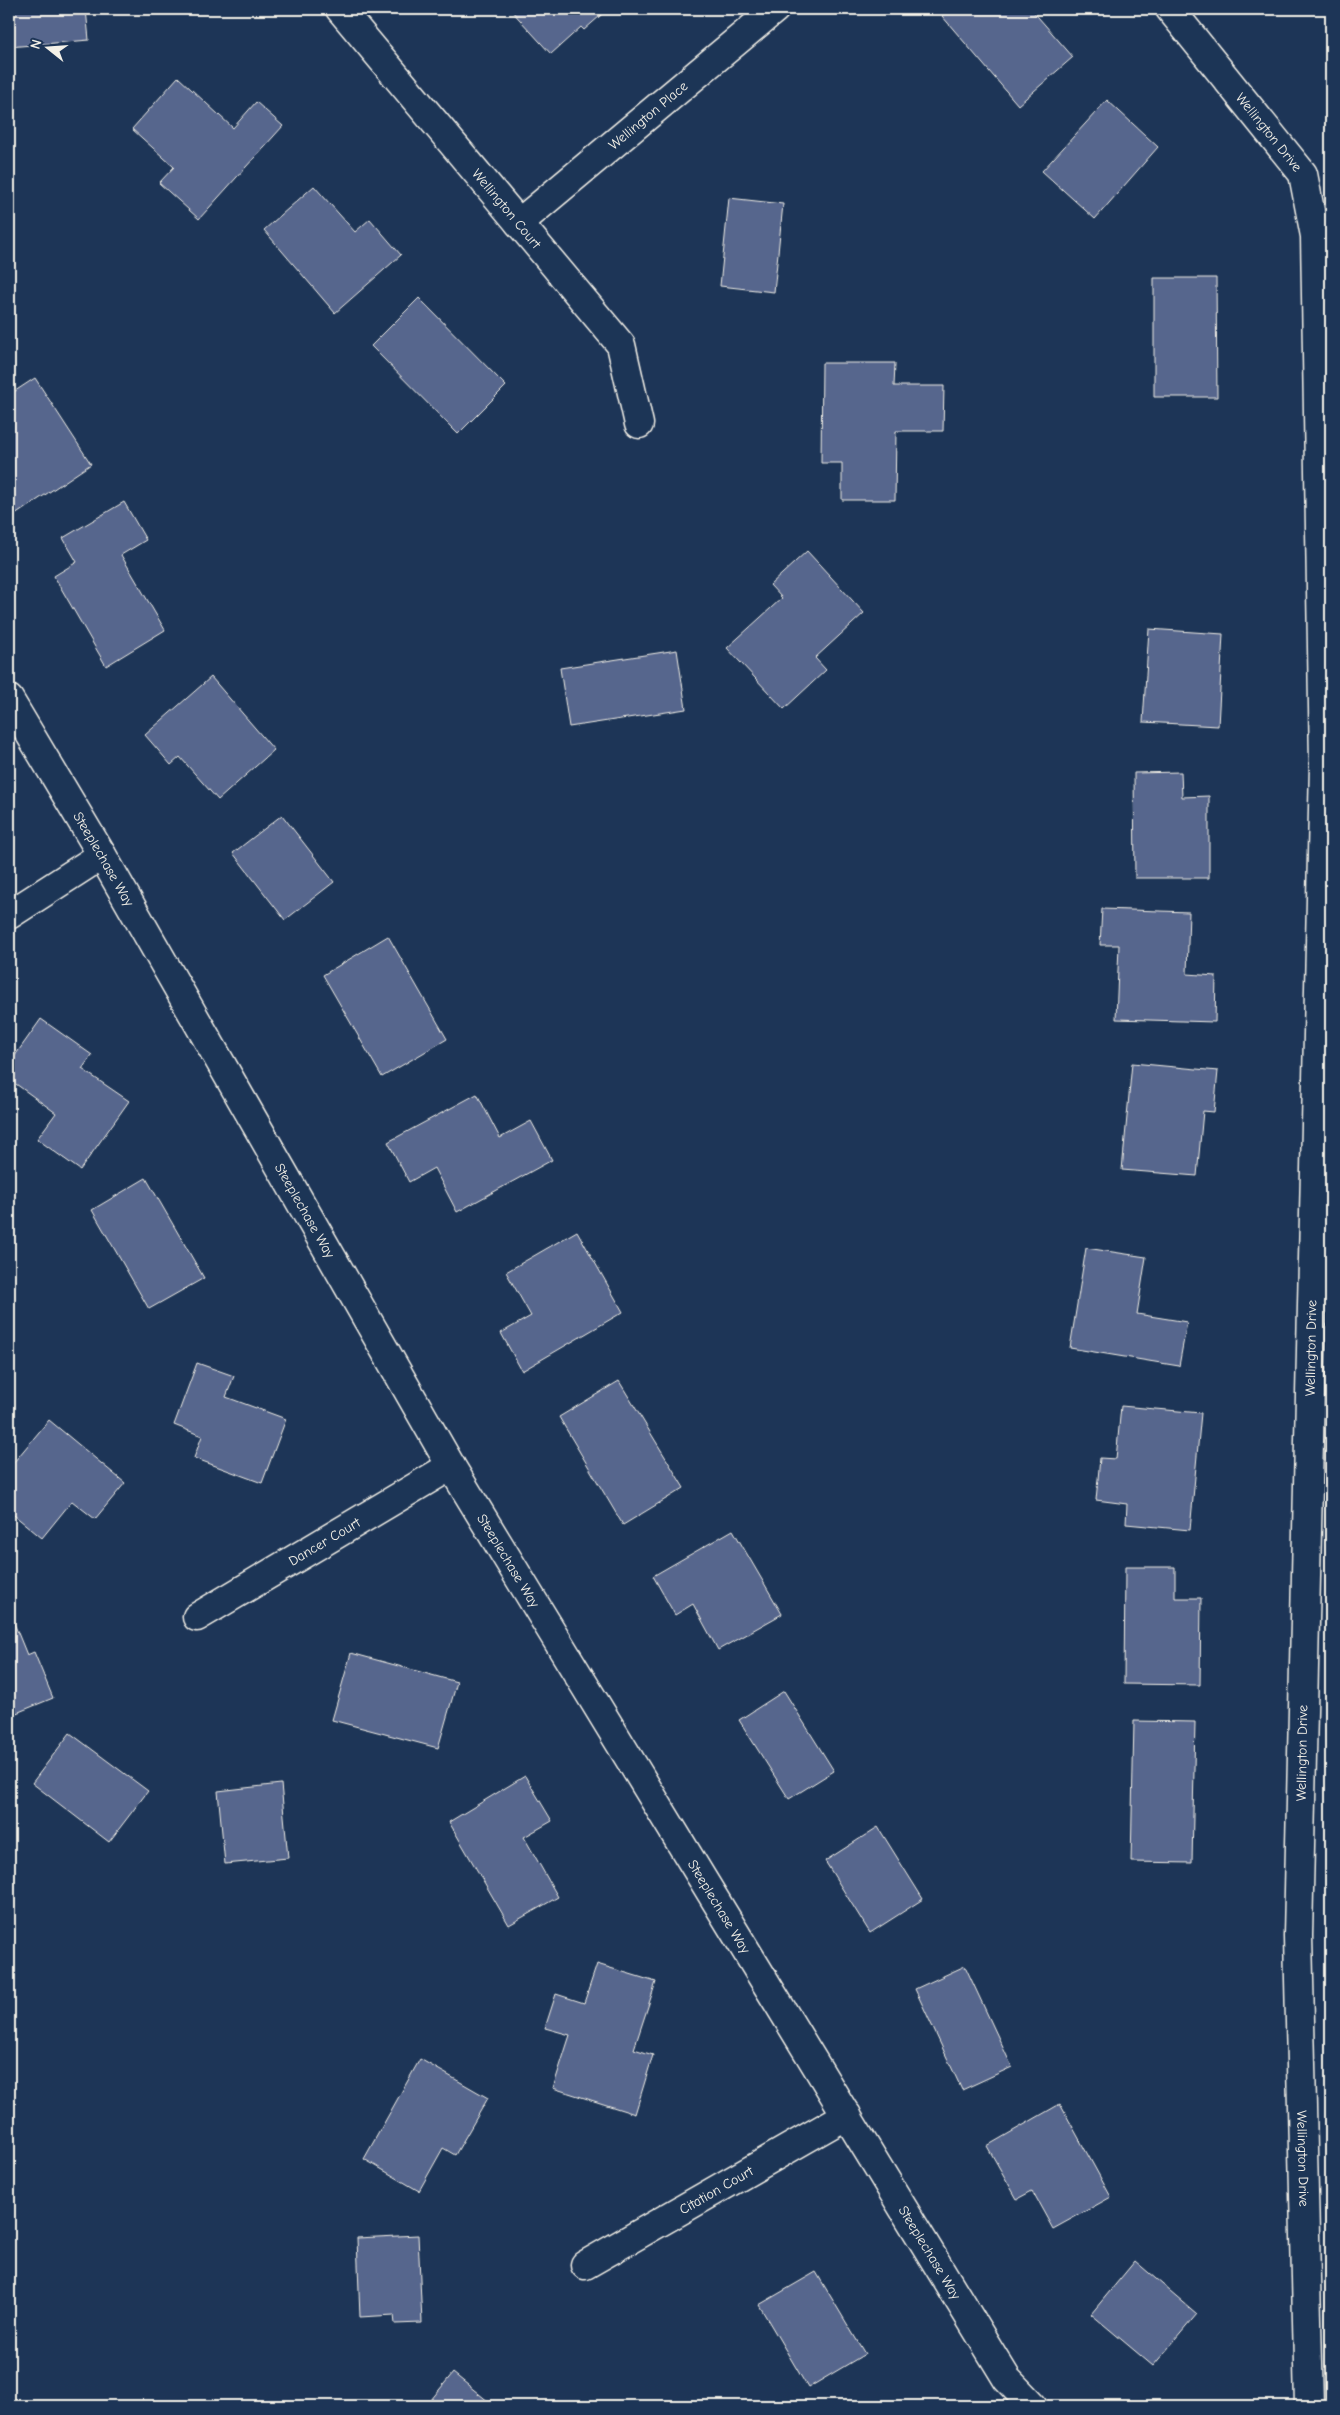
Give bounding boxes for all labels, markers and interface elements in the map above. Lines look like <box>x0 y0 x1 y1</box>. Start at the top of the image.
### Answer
north arrow <box>22 22 72 72</box>
text: N <box>27 37 46 51</box>
street label: Wellington Place <box>605 77 691 153</box>
street label: Wellington Drive <box>1232 89 1306 175</box>
street label: Wellington Court <box>469 165 546 253</box>
street label: Steeplechase Way <box>70 809 138 910</box>
street label: Steeplechase Way <box>271 1160 339 1262</box>
street label: Wellington Drive <box>1302 1300 1320 1396</box>
street label: Steeplechase Way <box>474 1511 544 1611</box>
street label: Dancer Court <box>285 1513 364 1569</box>
street label: Wellington Drive <box>1293 1705 1311 1801</box>
street label: Steeplechase Way <box>684 1857 755 1957</box>
street label: Wellington Drive <box>1294 2110 1313 2207</box>
street label: Citation Court <box>676 2162 757 2218</box>
street label: Steeplechase Way <box>895 2202 965 2303</box>

